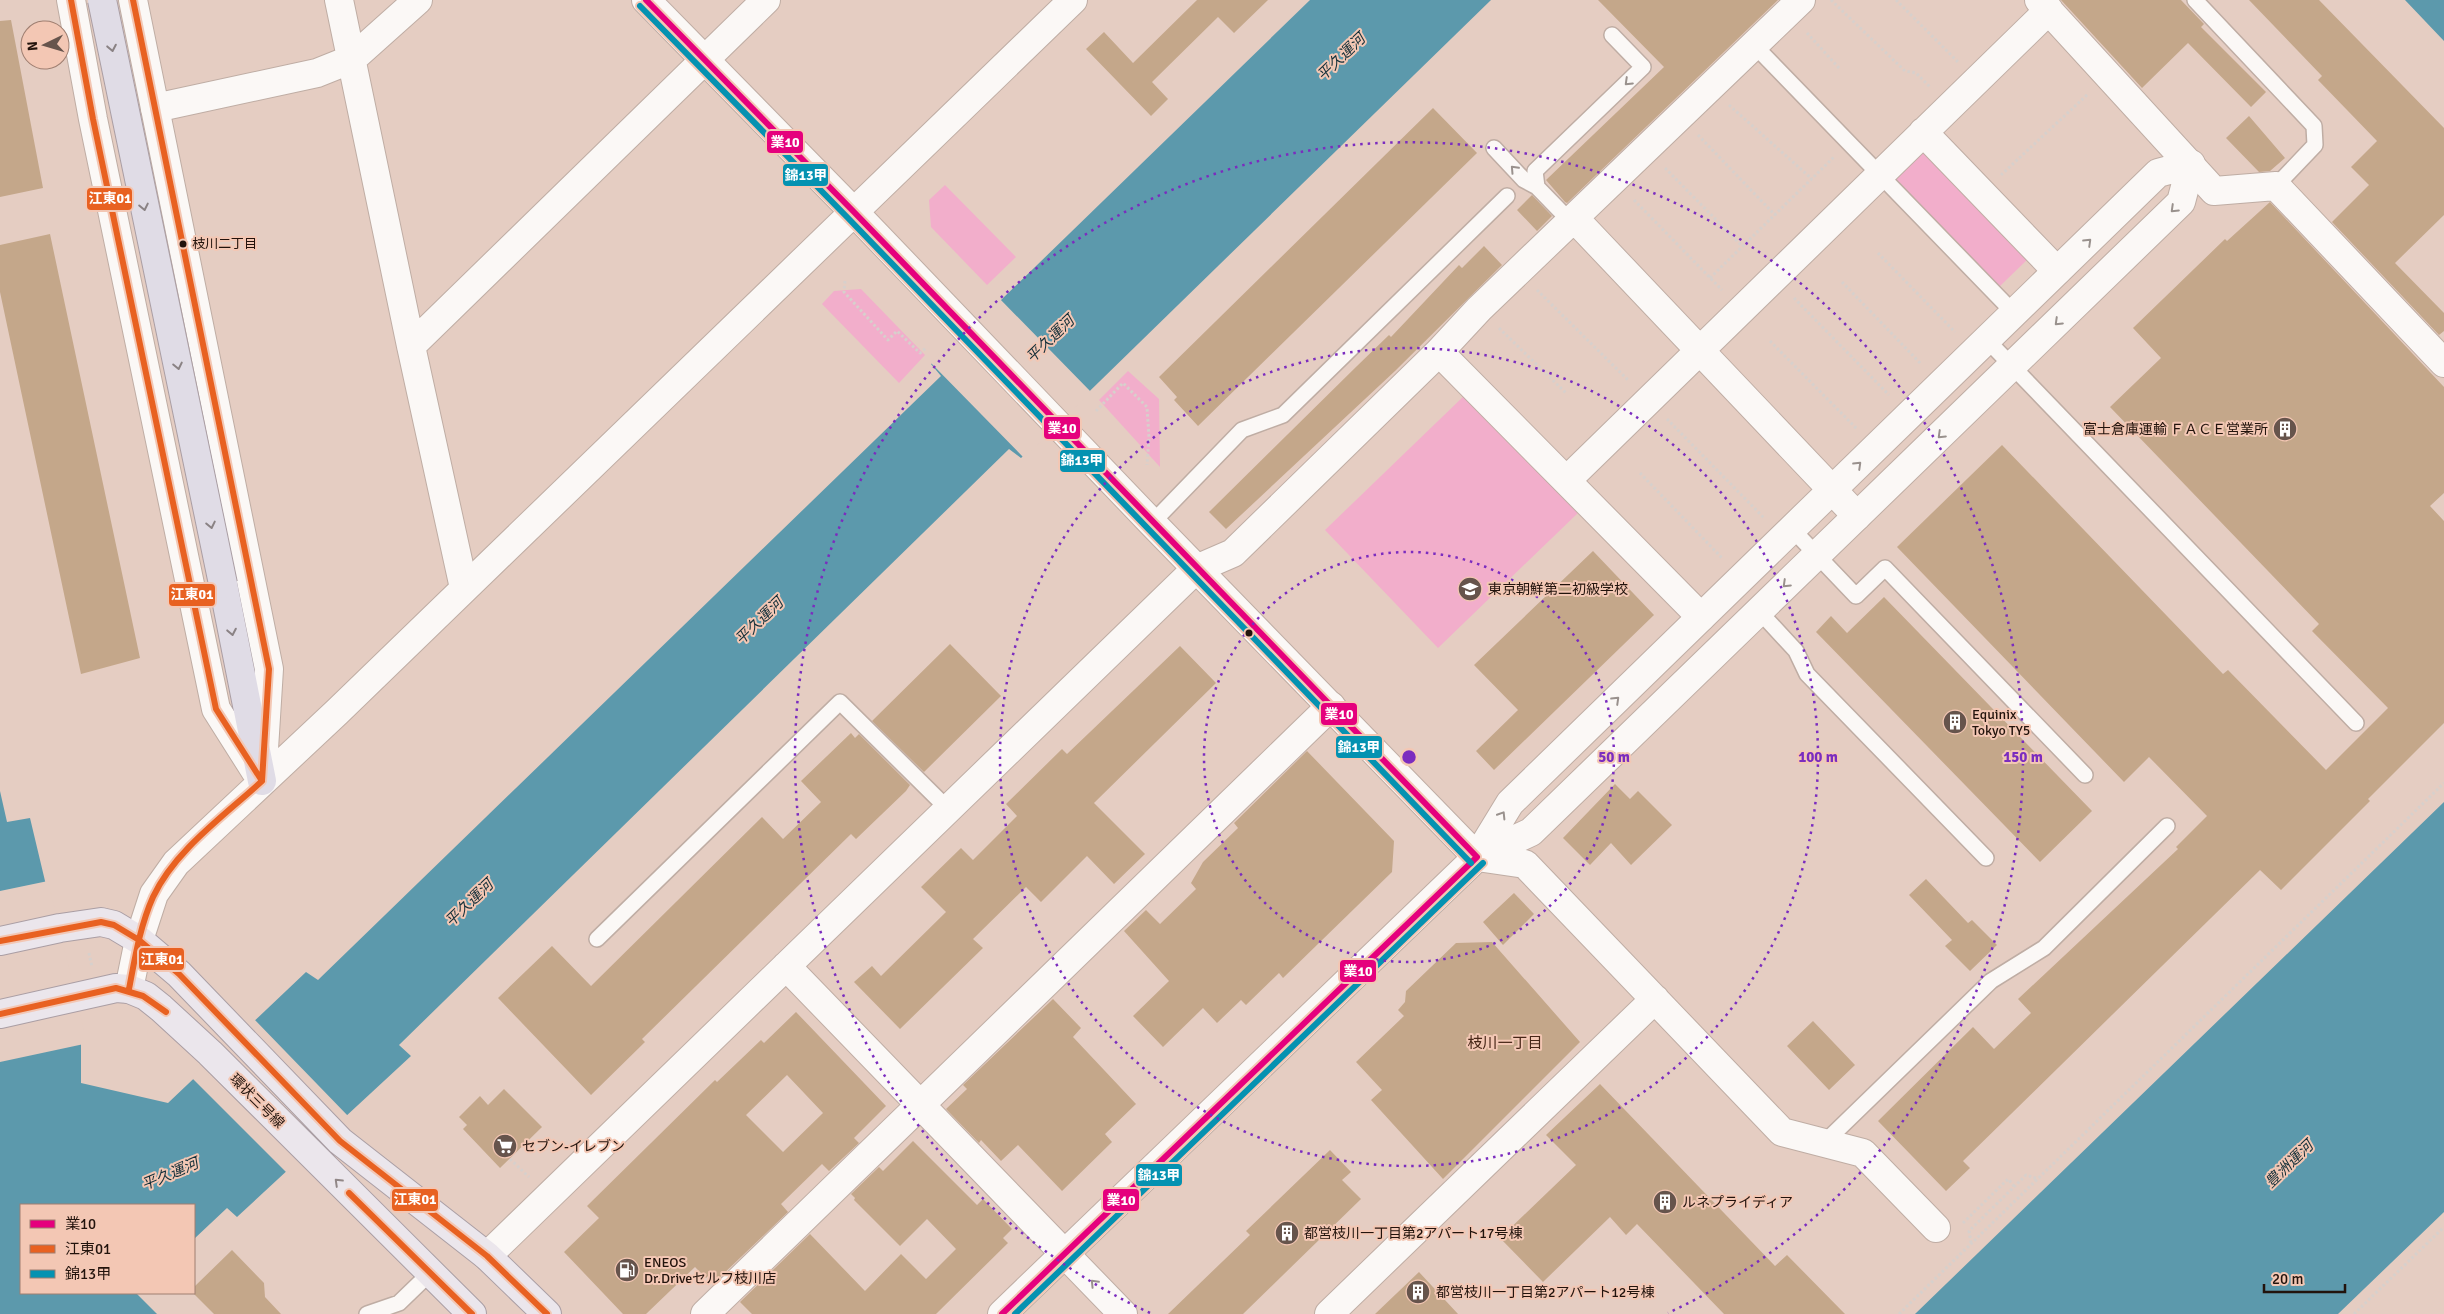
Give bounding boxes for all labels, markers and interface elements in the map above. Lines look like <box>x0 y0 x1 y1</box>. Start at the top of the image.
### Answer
north arrow <box>20 20 70 70</box>
water label: 平久運河 <box>1313 28 1371 84</box>
text: N <box>24 40 41 52</box>
one-way arrow <box>106 43 116 52</box>
one-way arrow <box>1624 76 1633 85</box>
line badge: 業10 <box>766 130 804 154</box>
text: 業10 <box>770 134 800 151</box>
line badge: 錦13甲 <box>782 163 829 187</box>
one-way arrow <box>1511 166 1520 175</box>
text: 錦13甲 <box>784 167 828 184</box>
line badge: 江東01 <box>86 187 133 211</box>
text: 江東01 <box>88 190 132 207</box>
one-way arrow <box>139 202 149 211</box>
one-way arrow <box>2171 203 2180 212</box>
place label: 枝川二丁目 <box>192 236 257 252</box>
marker: 枝川二丁目 <box>178 239 188 249</box>
one-way arrow <box>2082 239 2091 248</box>
water label: 平久運河 <box>1022 310 1080 366</box>
one-way arrow <box>2054 316 2063 325</box>
one-way arrow <box>172 362 182 370</box>
line badge: 業10 <box>1043 416 1081 440</box>
building icon: 富士倉庫運輸 ＦＡＣＥ営業所 <box>2272 416 2298 442</box>
text: 業10 <box>1047 420 1077 437</box>
place label: 富士倉庫運輸 ＦＡＣＥ営業所 <box>2083 421 2268 438</box>
one-way arrow <box>1938 429 1947 438</box>
line badge: 錦13甲 <box>1059 449 1106 473</box>
text: 錦13甲 <box>1060 452 1104 469</box>
one-way arrow <box>1853 461 1862 470</box>
one-way arrow <box>205 521 215 530</box>
school or university icon: 東京朝鮮第二初級学校 <box>1457 576 1483 602</box>
one-way arrow <box>1783 578 1792 587</box>
place label: 東京朝鮮第二初級学校 <box>1488 581 1628 598</box>
line badge: 江東01 <box>168 583 216 607</box>
text: 江東01 <box>170 586 214 603</box>
water label: 平久運河 <box>731 592 789 648</box>
one-way arrow <box>227 628 237 636</box>
unlabelled marker <box>1244 628 1254 638</box>
one-way arrow <box>1610 697 1619 706</box>
line badge: 業10 <box>1320 702 1358 726</box>
text: 業10 <box>1324 706 1354 723</box>
place label: Equinix Tokyo TY5 <box>1972 706 2030 739</box>
building icon: Equinix Tokyo TY5 <box>1942 709 1968 735</box>
line badge: 錦13甲 <box>1335 735 1383 759</box>
text: 錦13甲 <box>1337 739 1381 756</box>
centre of rings <box>1400 748 1418 766</box>
text: 50 m <box>1598 748 1630 766</box>
text: 100 m <box>1798 748 1838 766</box>
text: 150 m <box>2003 748 2043 766</box>
one-way arrow <box>1496 812 1506 821</box>
water label: 平久運河 <box>441 874 499 930</box>
line badge: 江東01 <box>138 947 185 971</box>
text: 江東01 <box>140 951 184 968</box>
line badge: 業10 <box>1339 959 1377 983</box>
text: 業10 <box>1343 963 1373 980</box>
district label: 枝川一丁目 <box>1467 1034 1543 1052</box>
street label: 環状三号線 <box>226 1070 288 1132</box>
supermarket icon: セブン-イレブン <box>492 1133 518 1159</box>
water label: 豊洲運河 <box>2261 1135 2319 1191</box>
place label: セブン-イレブン <box>522 1138 625 1155</box>
water label: 平久運河 <box>139 1153 204 1194</box>
line badge: 錦13甲 <box>1135 1163 1183 1187</box>
text: 錦13甲 <box>1137 1167 1181 1184</box>
one-way arrow <box>334 1179 343 1188</box>
line badge: 江東01 <box>391 1188 439 1212</box>
line badge: 業10 <box>1102 1188 1140 1212</box>
building icon: ルネプライディア <box>1652 1189 1678 1215</box>
text: 江東01 <box>393 1191 437 1208</box>
text: 業10 <box>1106 1192 1136 1209</box>
place label: ルネプライディア <box>1682 1194 1793 1211</box>
legend <box>20 1204 195 1294</box>
text: 業10 <box>65 1215 96 1233</box>
building icon: 都営枝川一丁目第2アパート17号棟 <box>1274 1220 1300 1246</box>
place label: 都営枝川一丁目第2アパート17号棟 <box>1304 1225 1522 1242</box>
text: 江東01 <box>65 1240 111 1258</box>
place label: ENEOS Dr.Driveセルフ枝川店 <box>644 1254 776 1287</box>
fuel station icon: ENEOS Dr.Driveセルフ枝川店 <box>614 1257 640 1283</box>
scale bar <box>2264 1262 2345 1294</box>
text: 錦13甲 <box>65 1265 111 1283</box>
text: 20 m <box>2272 1270 2303 1288</box>
building icon: 都営枝川一丁目第2アパート12号棟 <box>1405 1279 1431 1305</box>
one-way arrow <box>1091 1280 1100 1289</box>
place label: 都営枝川一丁目第2アパート12号棟 <box>1436 1284 1654 1301</box>

